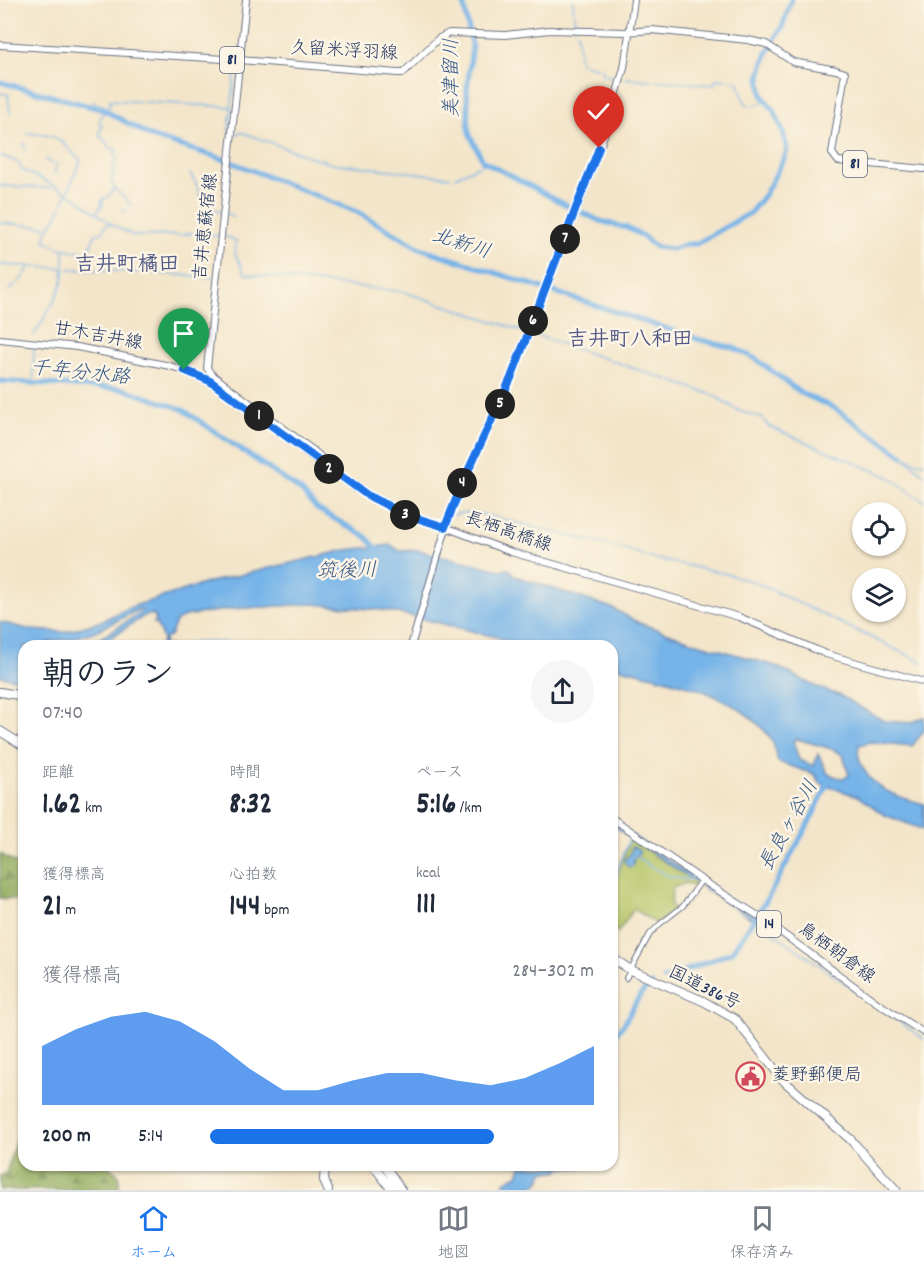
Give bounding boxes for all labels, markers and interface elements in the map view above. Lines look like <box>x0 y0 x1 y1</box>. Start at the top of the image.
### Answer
street label: 久留米浮羽線 <box>289 37 399 67</box>
water label: 美津留川 <box>439 38 467 118</box>
road number: 81 <box>220 47 244 73</box>
pin <box>573 86 624 148</box>
icon: check <box>582 95 615 128</box>
road number: 81 <box>843 151 867 177</box>
street label: 吉井恵蘇宿線 <box>189 172 225 282</box>
water label: 北新川 <box>428 222 494 268</box>
pin: 7 <box>550 224 580 254</box>
text: 7 <box>562 227 568 250</box>
district label: 吉井町橘田 <box>75 251 180 281</box>
pin: 6 <box>518 306 548 336</box>
pin <box>158 308 209 370</box>
text: 6 <box>529 309 537 332</box>
street label: 甘木吉井線 <box>52 317 144 357</box>
icon: arrive <box>167 317 200 350</box>
district label: 吉井町八和田 <box>567 326 693 356</box>
water label: 千年分水路 <box>29 355 132 393</box>
pin: 5 <box>485 389 515 419</box>
text: 5 <box>496 392 504 415</box>
pin: 1 <box>244 401 274 431</box>
text: 1 <box>257 404 261 427</box>
pin: 2 <box>314 454 344 484</box>
text: 2 <box>326 457 333 480</box>
pin: 4 <box>447 468 477 498</box>
text: 4 <box>459 471 465 494</box>
pin: 3 <box>390 500 420 530</box>
map controls <box>852 502 906 622</box>
button: locate <box>852 502 906 556</box>
text: 3 <box>401 503 409 526</box>
street label: 長栖高橋線 <box>461 507 555 559</box>
water label: 筑後川 <box>317 557 377 587</box>
button: layers <box>852 568 906 622</box>
text: 朝のラン <box>42 654 174 701</box>
button: share <box>531 660 594 723</box>
text: 07:40 <box>42 700 83 728</box>
text: 距離 <box>42 762 74 785</box>
text: 時間 <box>229 762 261 785</box>
text: ペース <box>416 762 463 785</box>
water label: 長良ヶ谷川 <box>754 775 826 877</box>
text: 1.62 <box>42 785 81 828</box>
text: 8:32 <box>229 785 272 828</box>
text: 5:16 <box>416 785 456 828</box>
text: km <box>81 797 103 820</box>
text: /km <box>456 797 482 820</box>
text: kcal <box>416 862 440 885</box>
text: 獲得標高 <box>42 864 106 887</box>
text: 心拍数 <box>229 864 277 887</box>
text: 111 <box>416 885 436 928</box>
text: 21 <box>42 887 62 930</box>
text: 144 <box>229 887 260 930</box>
text: m <box>62 899 76 922</box>
text: bpm <box>260 899 289 922</box>
road number: 14 <box>757 911 781 937</box>
street label: 鳥栖朝倉線 <box>792 917 880 991</box>
text: 284–302 m <box>512 958 594 986</box>
street label: 国道386号 <box>663 961 745 1017</box>
text: 獲得標高 <box>42 963 122 991</box>
public building icon: 菱野郵便局 <box>735 1060 767 1092</box>
place label: 菱野郵便局 <box>772 1064 862 1089</box>
text: 200 m <box>42 1123 91 1151</box>
text: 5:14 <box>138 1123 163 1151</box>
tab: ホーム <box>130 1202 177 1265</box>
tab: 地図 <box>437 1202 470 1265</box>
tab: 保存済み <box>730 1202 794 1265</box>

